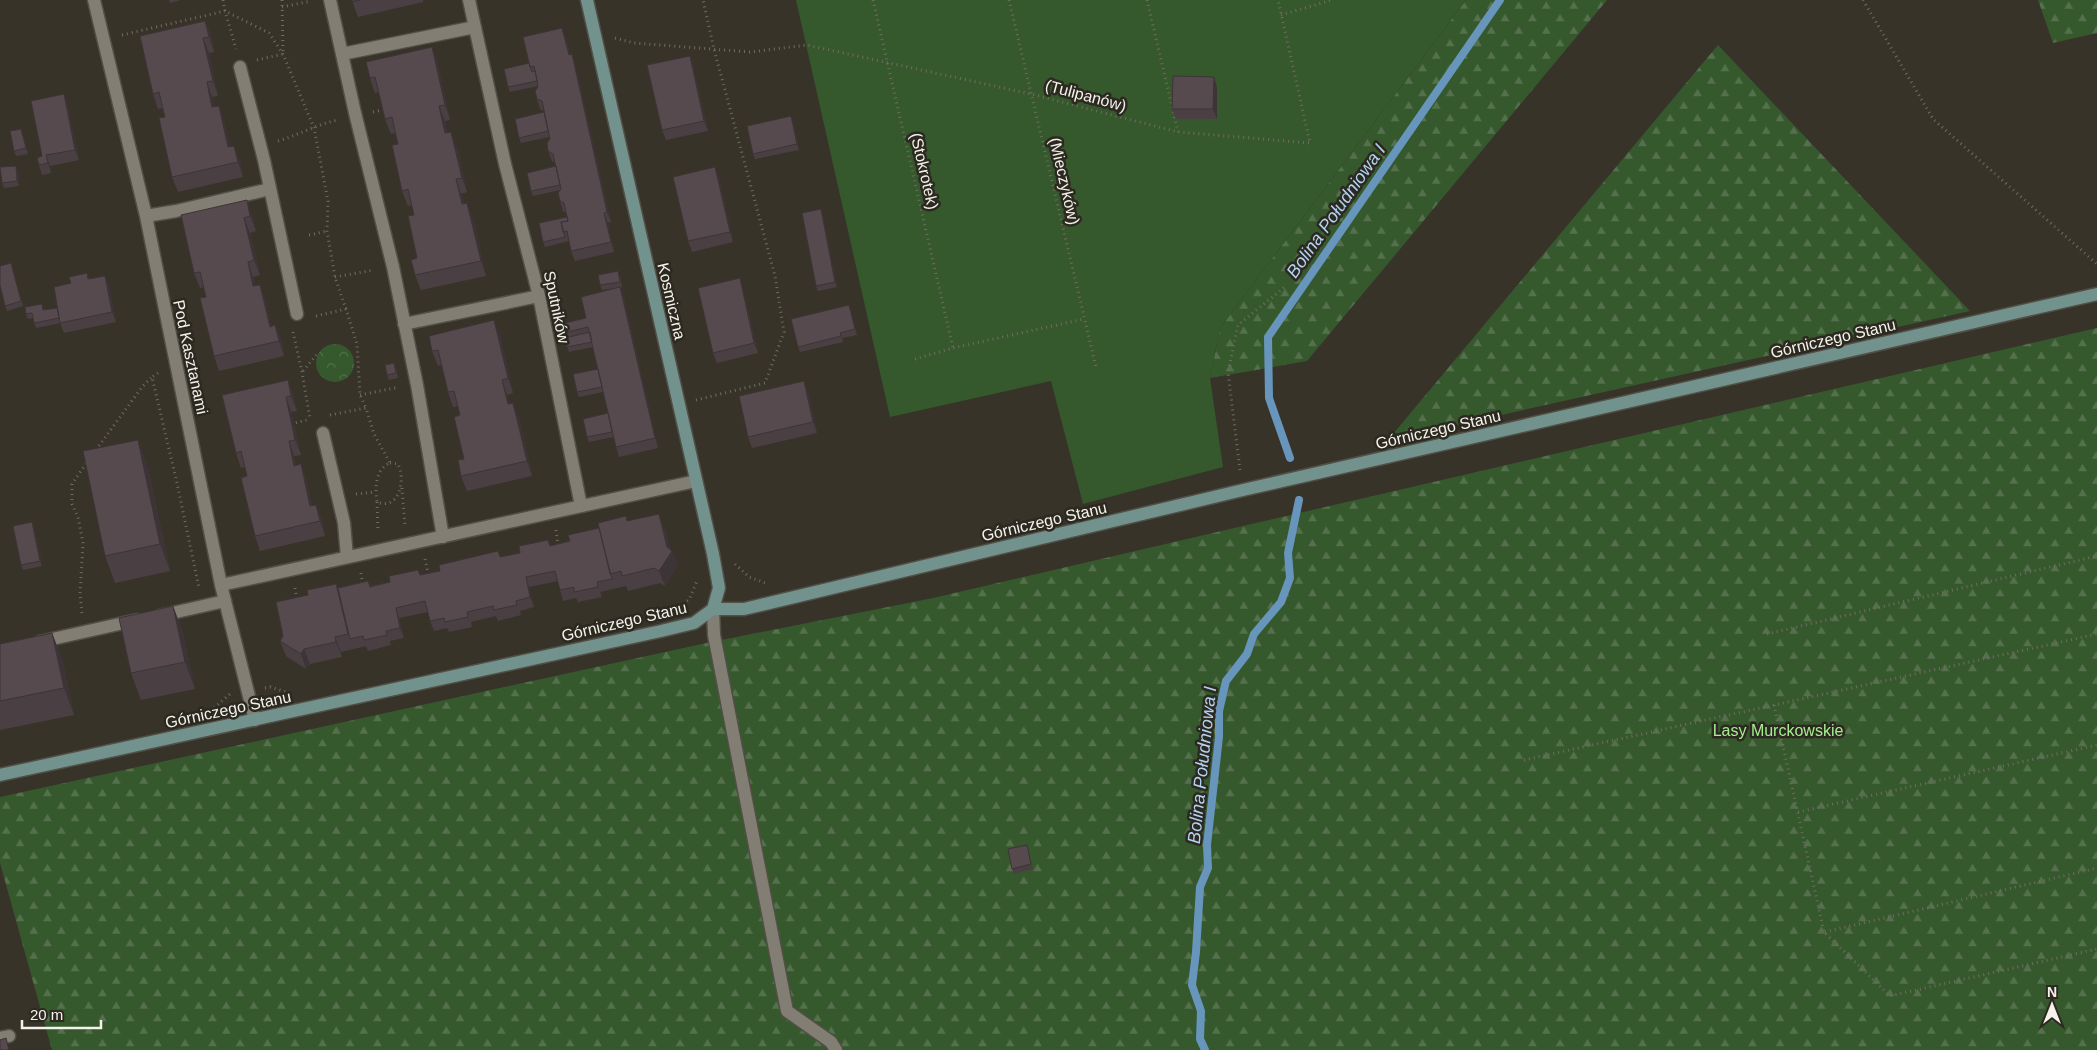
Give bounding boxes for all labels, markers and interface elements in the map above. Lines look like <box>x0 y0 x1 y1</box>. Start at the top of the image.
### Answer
street label: (Tulipanów) <box>1044 77 1128 114</box>
street label: (Stokrotek) <box>907 131 942 211</box>
street label: (Mieczyków) <box>1046 136 1083 226</box>
water label: Bolina Południowa I <box>1282 141 1390 281</box>
street label: Kosmiczna <box>654 261 689 341</box>
street label: Sputników <box>541 269 573 345</box>
street label: Pod Kasztanami <box>170 298 211 416</box>
street label: Górniczego Stanu <box>1769 316 1897 361</box>
street label: Górniczego Stanu <box>1374 407 1502 452</box>
street label: Górniczego Stanu <box>980 499 1108 544</box>
street label: Górniczego Stanu <box>560 599 688 644</box>
water label: Bolina Południowa I <box>1184 685 1220 845</box>
street label: Górniczego Stanu <box>164 688 293 731</box>
park label: Lasy Murckowskie <box>1713 722 1843 739</box>
north arrow <box>2027 980 2077 1030</box>
text: N <box>2047 984 2057 1000</box>
scale bar <box>22 998 101 1030</box>
text: 20 m <box>30 1006 63 1023</box>

